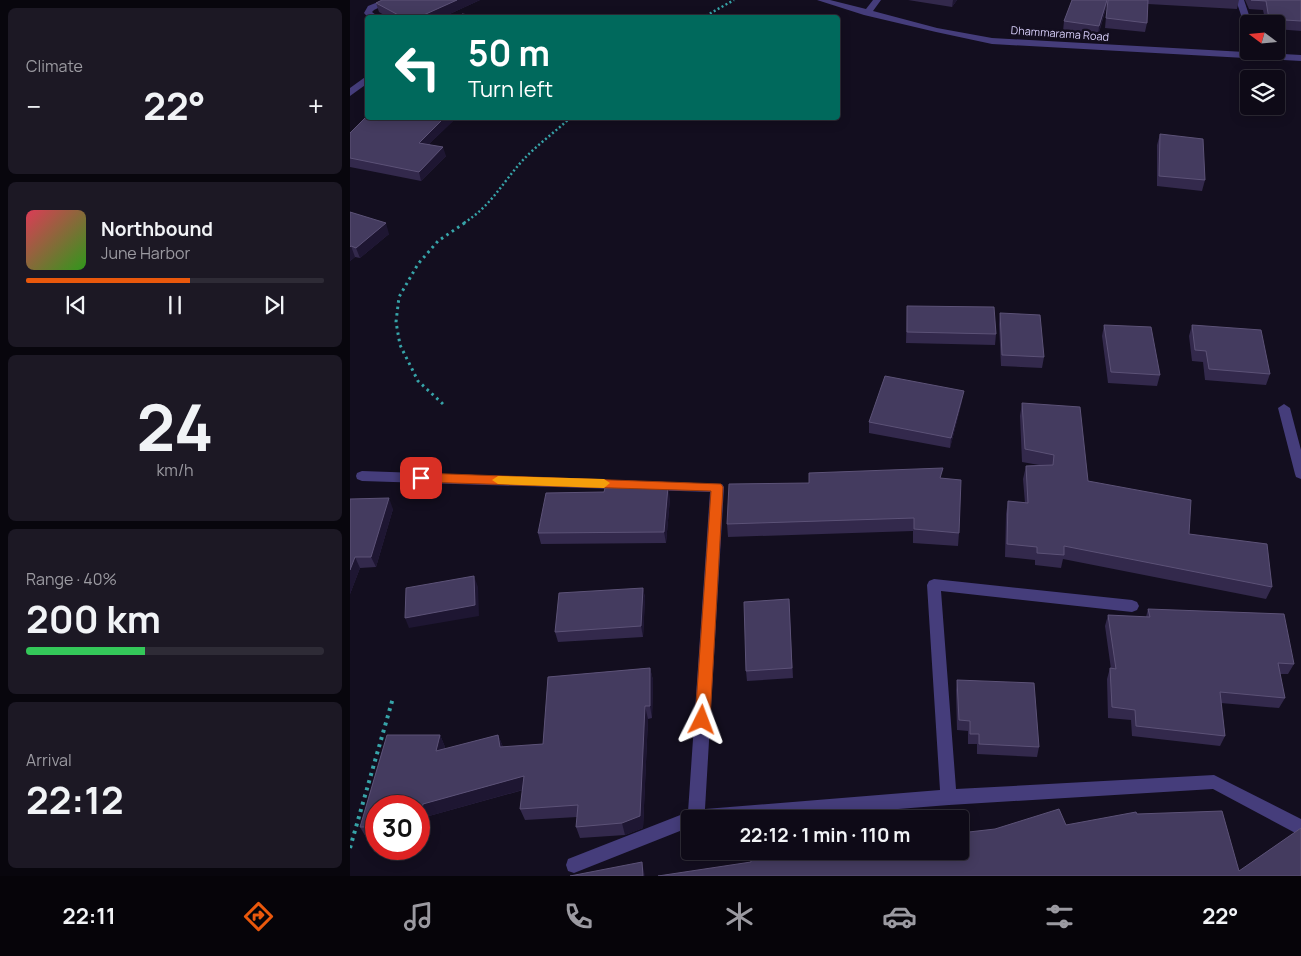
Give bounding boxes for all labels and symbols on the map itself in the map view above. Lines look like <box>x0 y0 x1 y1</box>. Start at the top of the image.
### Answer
north arrow <box>1240 15 1285 60</box>
street label: Dhammarama Road <box>1010 22 1110 44</box>
pin <box>400 457 442 499</box>
position arrow <box>675 693 727 745</box>
speed limit sign: 30 <box>365 795 430 860</box>

